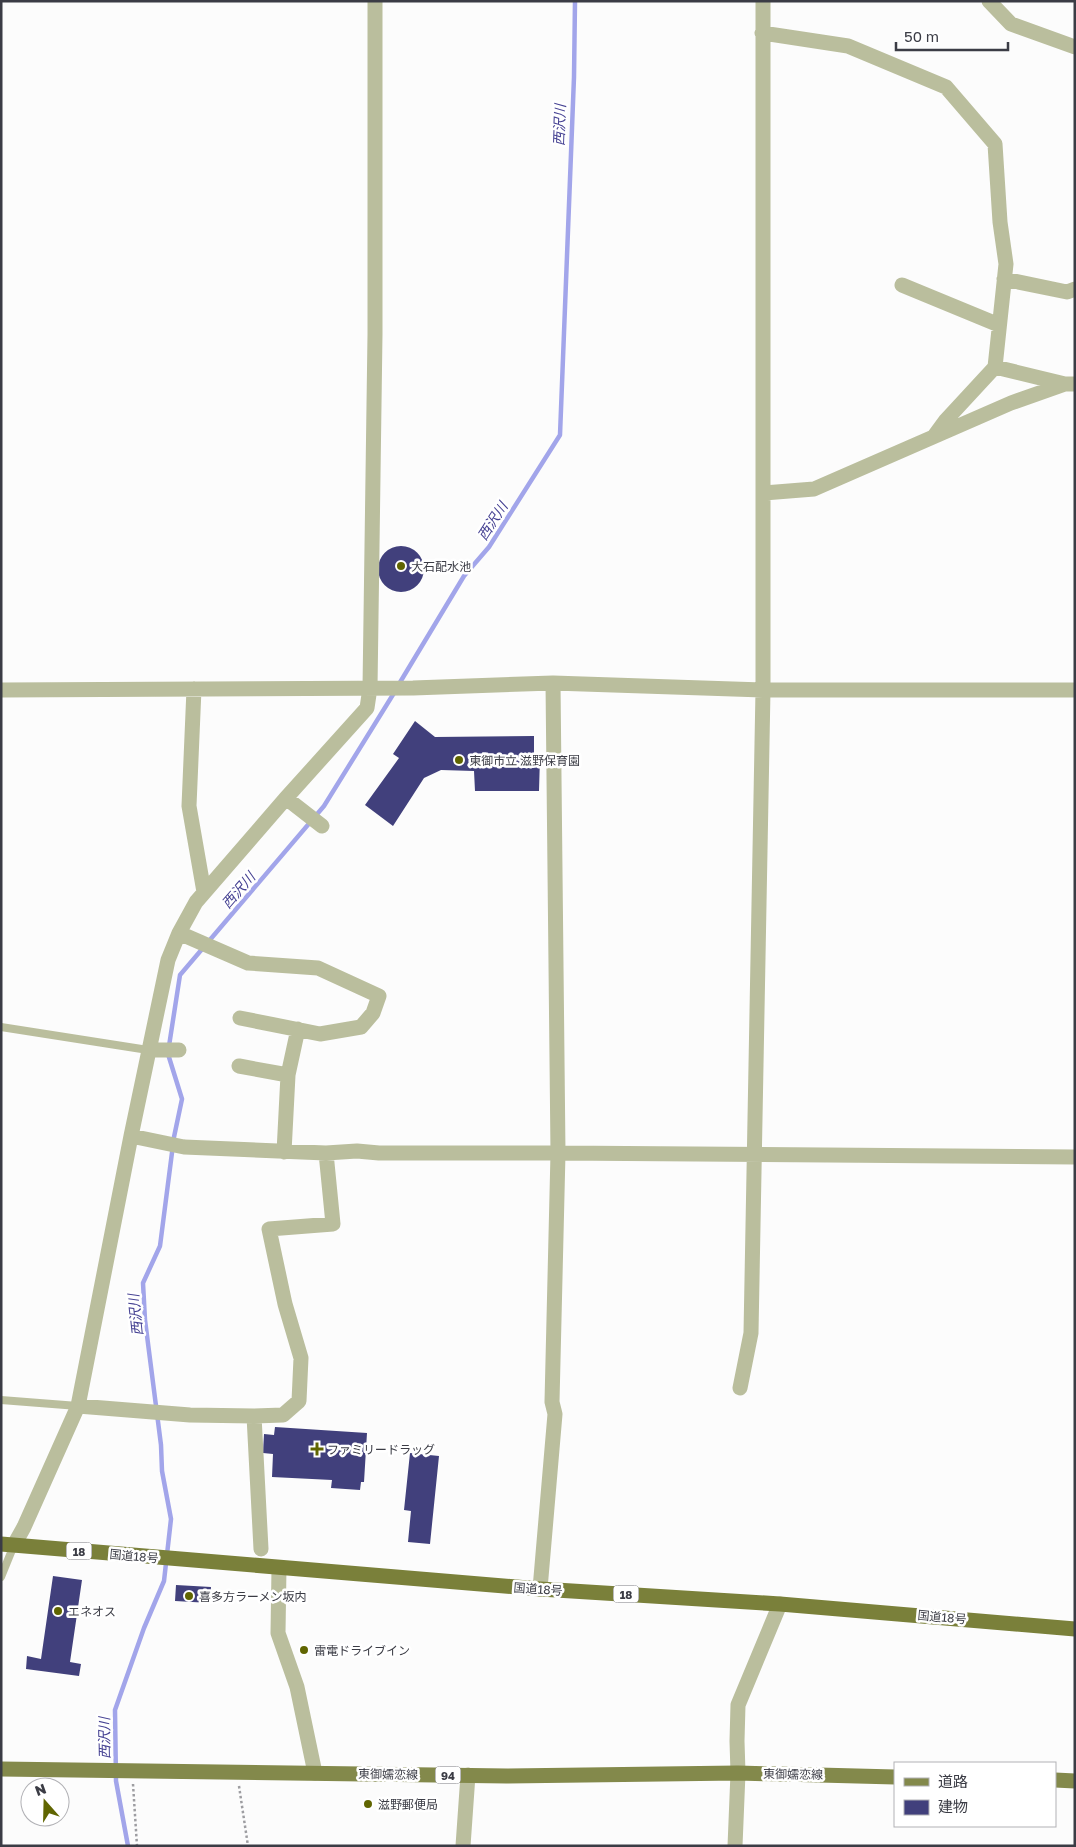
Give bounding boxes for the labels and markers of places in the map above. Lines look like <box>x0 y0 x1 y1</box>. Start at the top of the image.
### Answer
place label: 大石配水池 <box>411 559 471 574</box>
marker: 大石配水池 <box>395 560 407 572</box>
place label: 東御市立 滋野保育園 <box>469 753 580 768</box>
marker: 東御市立 滋野保育園 <box>453 754 465 766</box>
place label: ファミリードラッグ <box>327 1442 435 1457</box>
marker: ファミリードラッグ <box>311 1443 323 1455</box>
place label: 喜多方ラーメン坂内 <box>199 1589 307 1604</box>
marker: 喜多方ラーメン坂内 <box>183 1590 195 1602</box>
place label: エネオス <box>68 1604 116 1619</box>
marker: エネオス <box>52 1605 64 1617</box>
place label: 雷電ドライブイン <box>314 1643 410 1658</box>
marker: 雷電ドライブイン <box>298 1644 310 1656</box>
place label: 滋野郵便局 <box>378 1797 438 1812</box>
marker: 滋野郵便局 <box>362 1798 374 1810</box>

